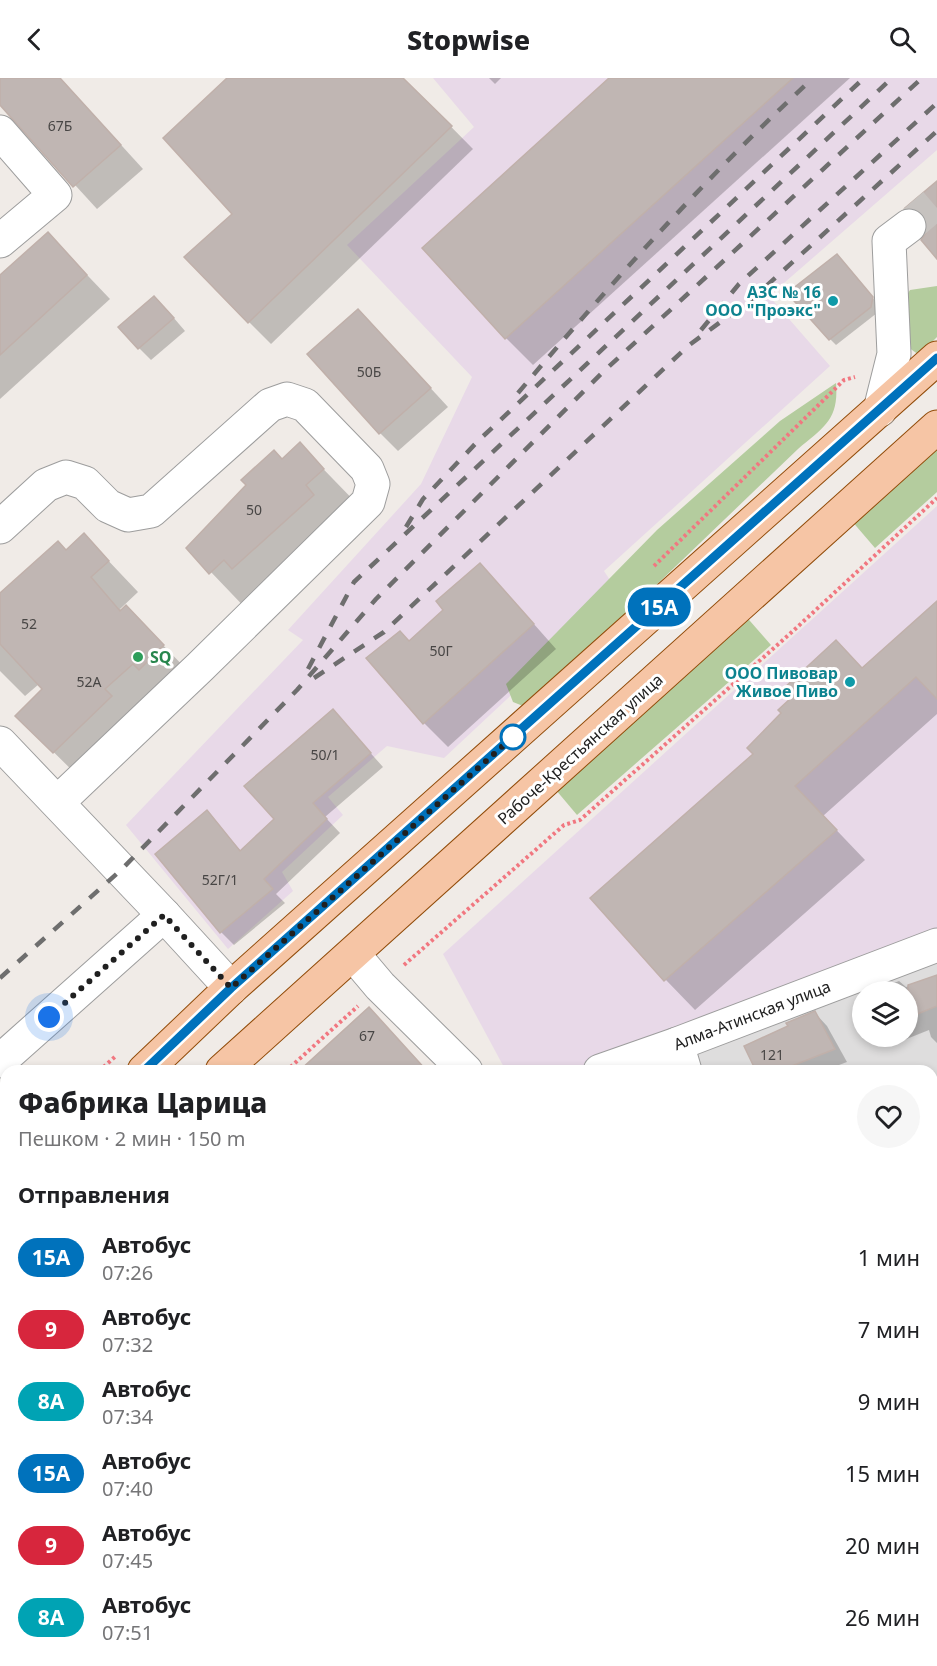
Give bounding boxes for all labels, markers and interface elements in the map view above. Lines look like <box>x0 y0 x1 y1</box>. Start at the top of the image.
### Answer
text: Stopwise <box>407 21 530 58</box>
icon: back <box>18 23 51 56</box>
icon: search <box>886 23 919 56</box>
house number: 67Б <box>48 116 72 135</box>
place label: АЗС № 16 ООО "Проэкс" <box>705 281 821 321</box>
marker: АЗС № 16 ООО "Проэкс" <box>826 294 840 308</box>
house number: 50Б <box>357 362 381 381</box>
house number: 50 <box>246 500 262 519</box>
line badge: 15А <box>624 588 694 626</box>
text: 15А <box>640 593 678 621</box>
house number: 52 <box>21 614 37 633</box>
house number: 50Г <box>429 641 453 660</box>
place label: SQ <box>150 646 171 668</box>
marker: SQ <box>131 650 145 664</box>
place label: ООО Пивовар Живое Пиво <box>725 662 838 702</box>
street label: Рабоче-Крестьянская улица <box>493 669 667 829</box>
house number: 52А <box>77 672 102 691</box>
marker: ООО Пивовар Живое Пиво <box>843 675 857 689</box>
unlabelled marker <box>500 724 526 750</box>
house number: 50/1 <box>310 745 340 764</box>
house number: 52Г/1 <box>202 870 238 889</box>
street label: Алма-Атинская улица <box>670 975 834 1055</box>
map controls <box>852 981 918 1047</box>
button: layers <box>852 981 918 1047</box>
your location <box>34 1002 64 1032</box>
house number: 67 <box>359 1026 375 1045</box>
house number: 121 <box>760 1045 784 1064</box>
text: Фабрика Царица <box>18 1083 267 1121</box>
button: heart <box>857 1085 920 1148</box>
text: Пешком · 2 мин · 150 m <box>18 1125 245 1152</box>
text: Отправления <box>18 1179 170 1209</box>
text: Автобус <box>102 1229 191 1259</box>
text: 1 мин <box>858 1242 920 1272</box>
text: 15А <box>32 1243 70 1271</box>
text: 07:26 <box>102 1259 153 1286</box>
text: Автобус <box>102 1301 191 1331</box>
text: 7 мин <box>858 1314 920 1344</box>
text: 9 <box>45 1315 57 1343</box>
text: 07:32 <box>102 1331 153 1358</box>
text: Автобус <box>102 1373 191 1403</box>
text: 9 мин <box>858 1386 920 1416</box>
text: 8А <box>38 1387 64 1415</box>
text: 07:34 <box>102 1403 153 1430</box>
text: Автобус <box>102 1445 191 1475</box>
text: 15 мин <box>845 1458 920 1488</box>
text: 15А <box>32 1459 70 1487</box>
text: 07:40 <box>102 1475 153 1502</box>
text: Автобус <box>102 1517 191 1547</box>
text: 20 мин <box>845 1530 920 1560</box>
text: 9 <box>45 1531 57 1559</box>
text: 07:45 <box>102 1547 153 1574</box>
text: Автобус <box>102 1589 191 1619</box>
text: 26 мин <box>845 1602 920 1632</box>
text: 8А <box>38 1603 64 1631</box>
text: 07:51 <box>102 1619 153 1646</box>

